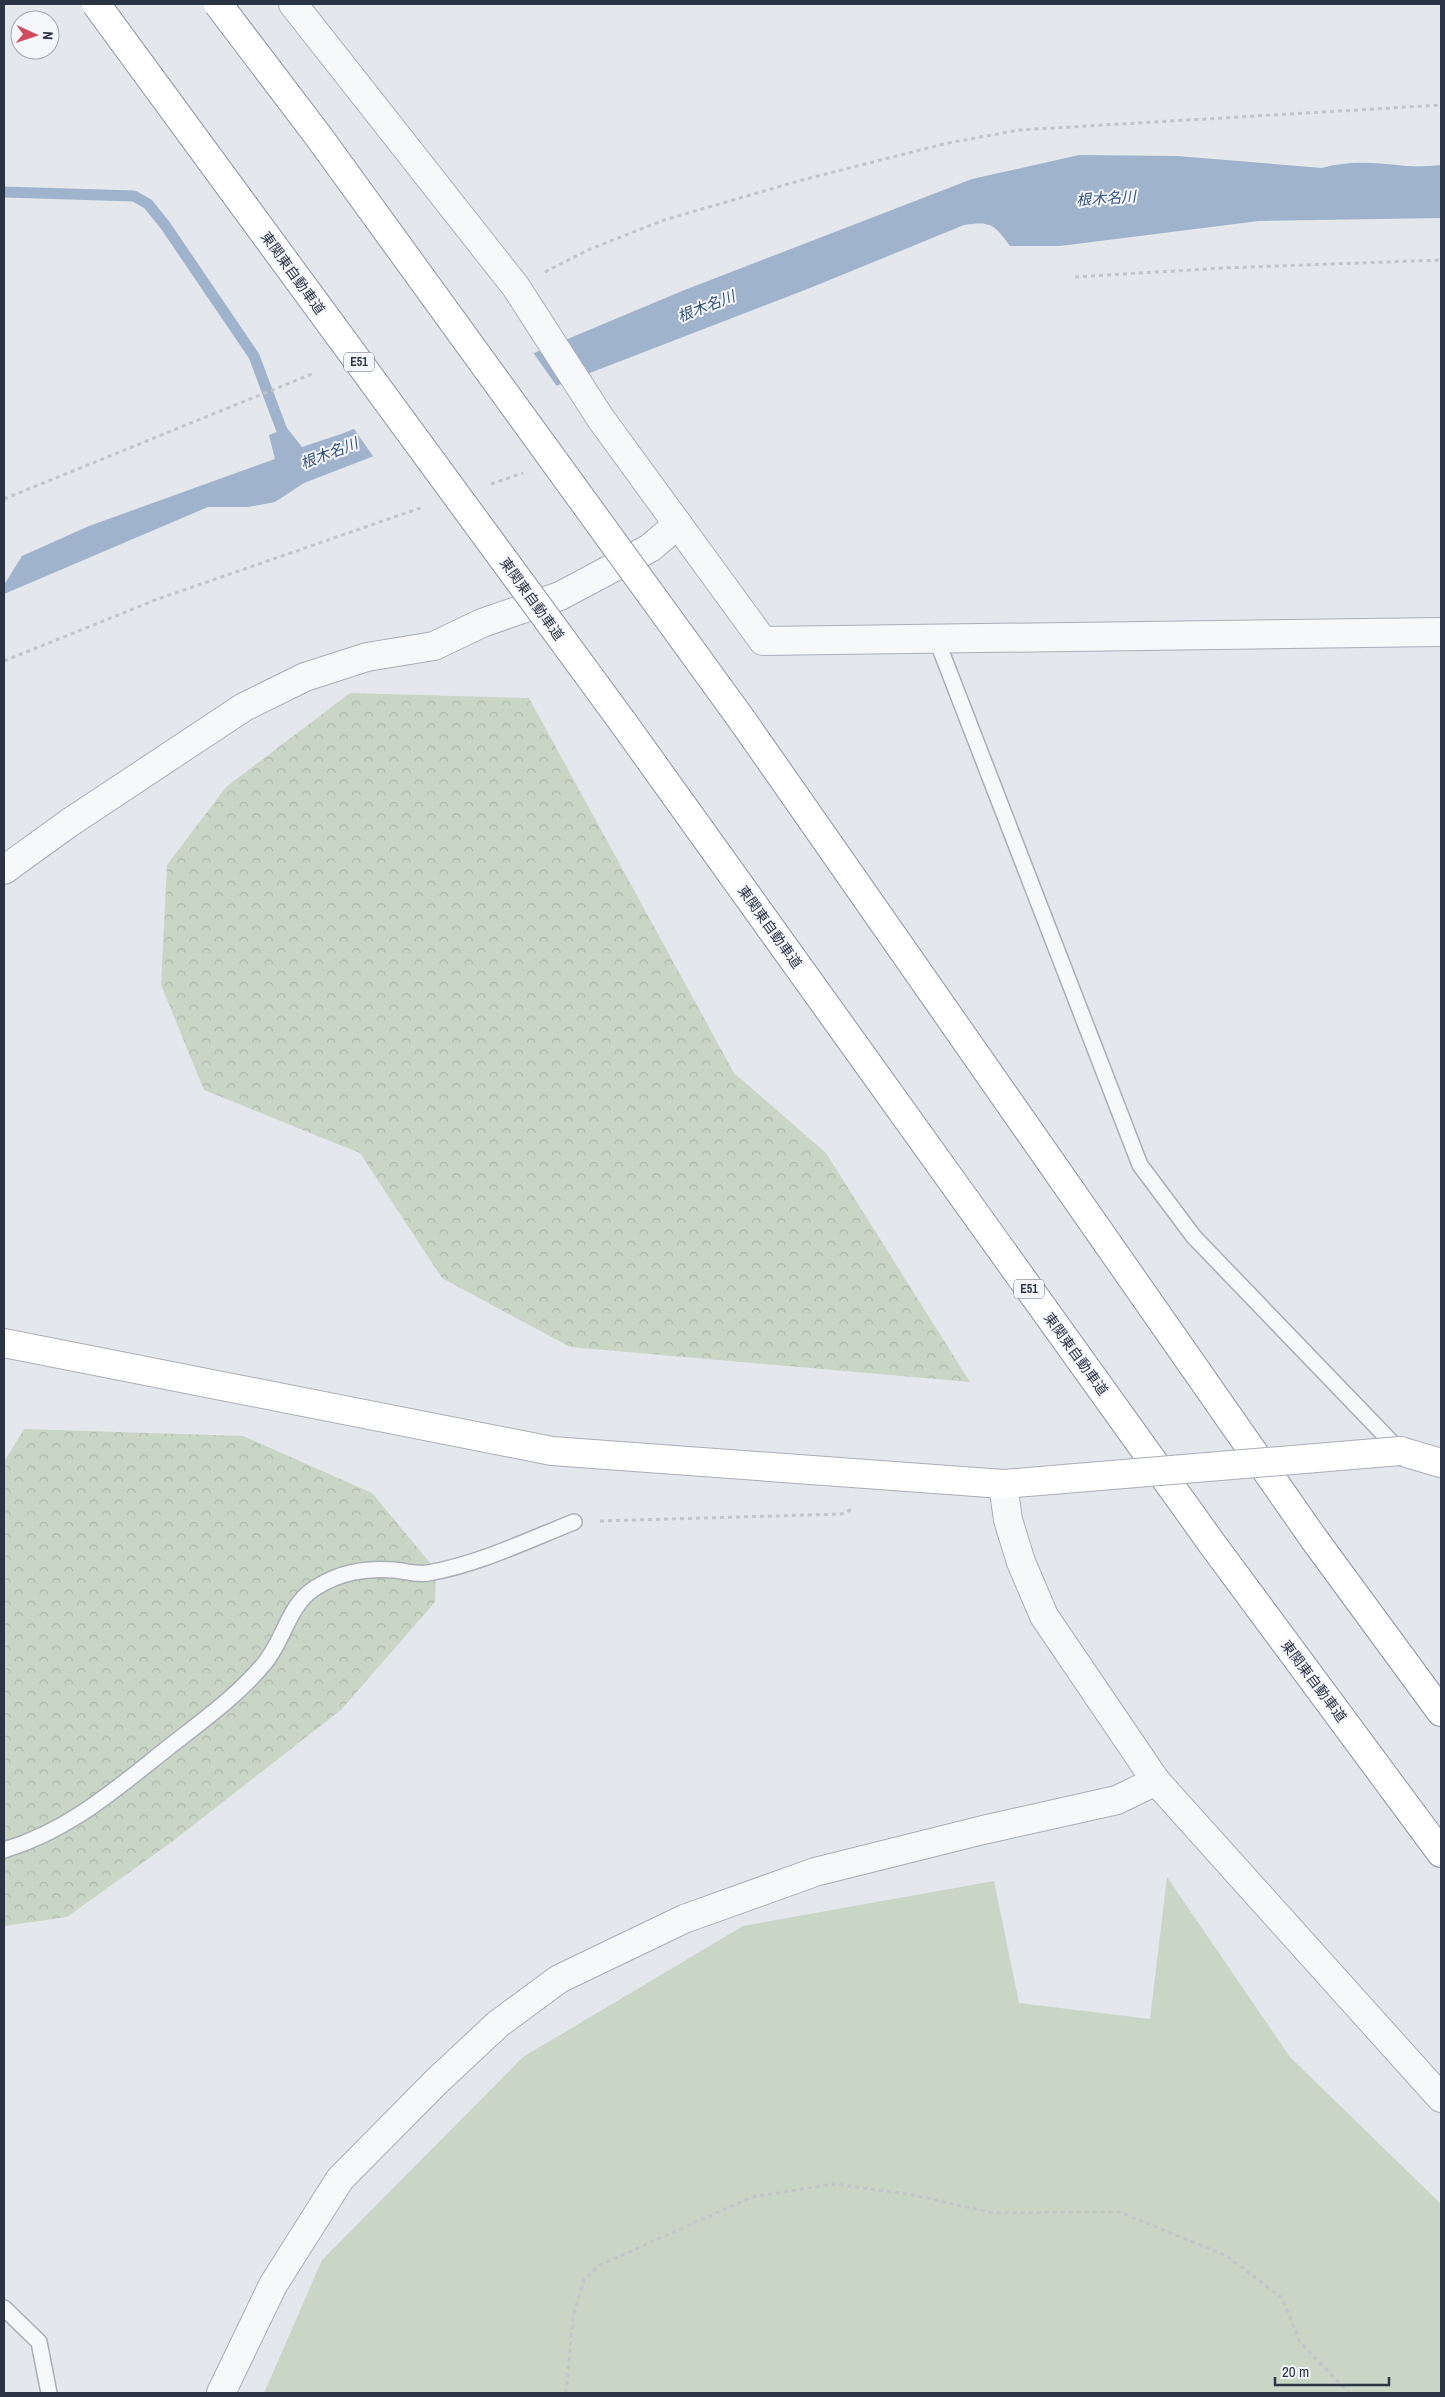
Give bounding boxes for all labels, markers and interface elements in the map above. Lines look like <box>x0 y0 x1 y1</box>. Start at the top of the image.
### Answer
north arrow <box>10 10 60 60</box>
text: N <box>39 31 57 40</box>
water label: 根木名川 <box>1075 185 1139 211</box>
street label: 東関東自動車道 <box>257 228 329 318</box>
water label: 根木名川 <box>674 285 740 327</box>
road number: E51 <box>344 352 374 372</box>
water label: 根木名川 <box>297 432 363 474</box>
street label: 東関東自動車道 <box>496 554 568 644</box>
street label: 東関東自動車道 <box>734 882 806 972</box>
road number: E51 <box>1014 1280 1044 1298</box>
street label: 東関東自動車道 <box>1040 1309 1112 1399</box>
street label: 東関東自動車道 <box>1277 1636 1351 1726</box>
scale bar <box>1275 2354 1389 2386</box>
text: 20 m <box>1282 2361 1309 2382</box>

